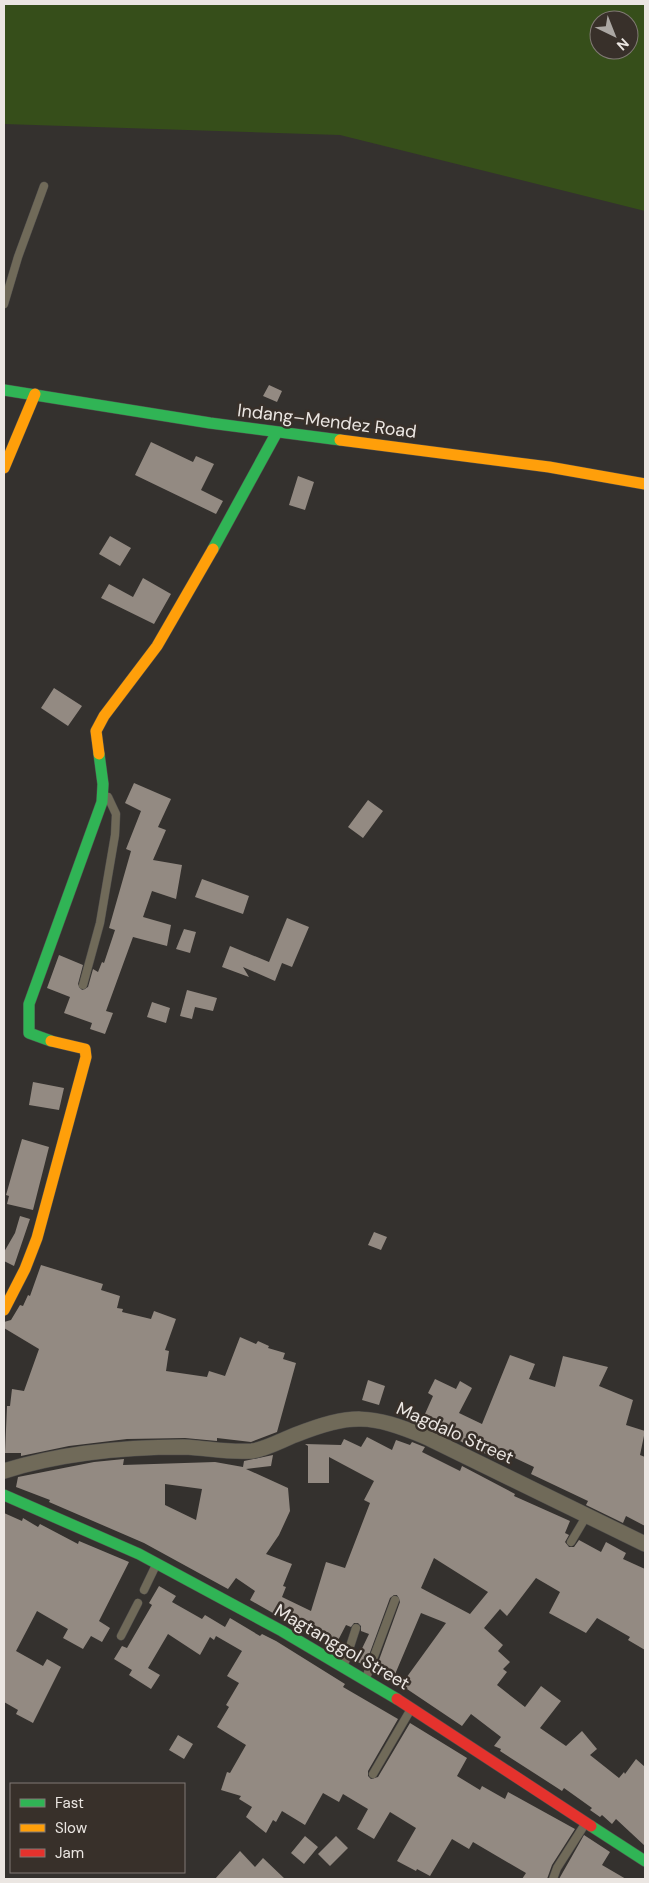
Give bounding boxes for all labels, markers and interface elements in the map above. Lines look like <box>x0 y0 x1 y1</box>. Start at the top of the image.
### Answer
north arrow <box>589 10 639 60</box>
text: N <box>613 34 633 55</box>
street label: Indang–Mendez Road <box>236 398 418 444</box>
street label: Magdalo Street <box>392 1396 518 1470</box>
street label: Magtanggol Street <box>270 1599 414 1695</box>
legend <box>10 1783 185 1873</box>
text: Fast <box>55 1793 84 1813</box>
text: Slow <box>55 1818 88 1838</box>
text: Jam <box>55 1843 84 1863</box>

